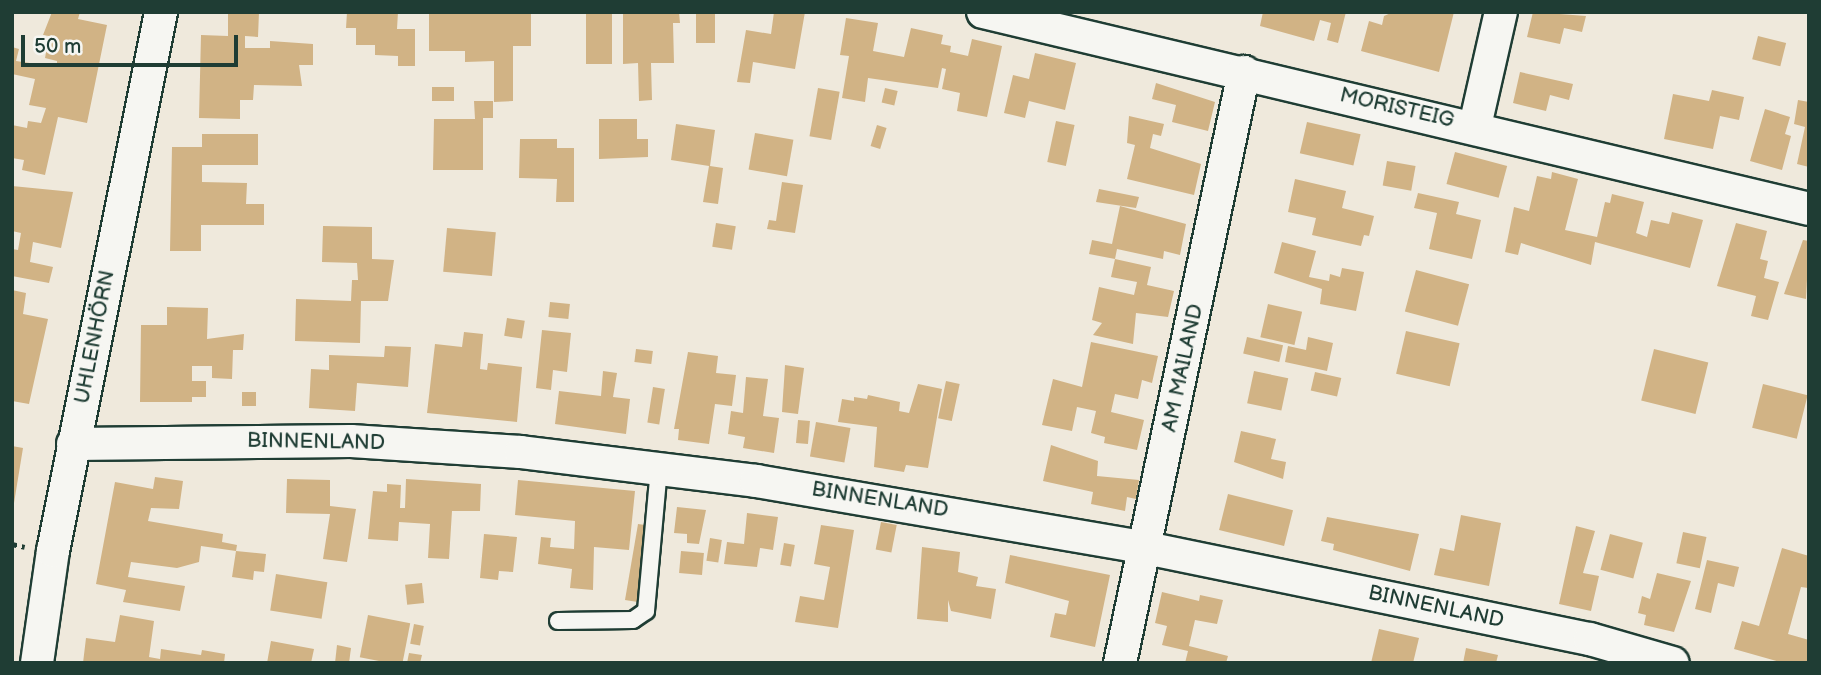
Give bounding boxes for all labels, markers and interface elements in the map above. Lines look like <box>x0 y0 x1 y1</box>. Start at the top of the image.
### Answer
scale bar <box>24 21 242 65</box>
text: 50 m <box>34 34 81 59</box>
street label: MORISTEIG <box>1337 83 1457 133</box>
street label: UHLENHÖRN <box>70 268 120 406</box>
street label: AM MAILAND <box>1157 302 1209 434</box>
street label: BINNENLAND <box>247 428 385 456</box>
street label: BINNENLAND <box>810 477 950 523</box>
street label: BINNENLAND <box>1366 580 1506 634</box>

